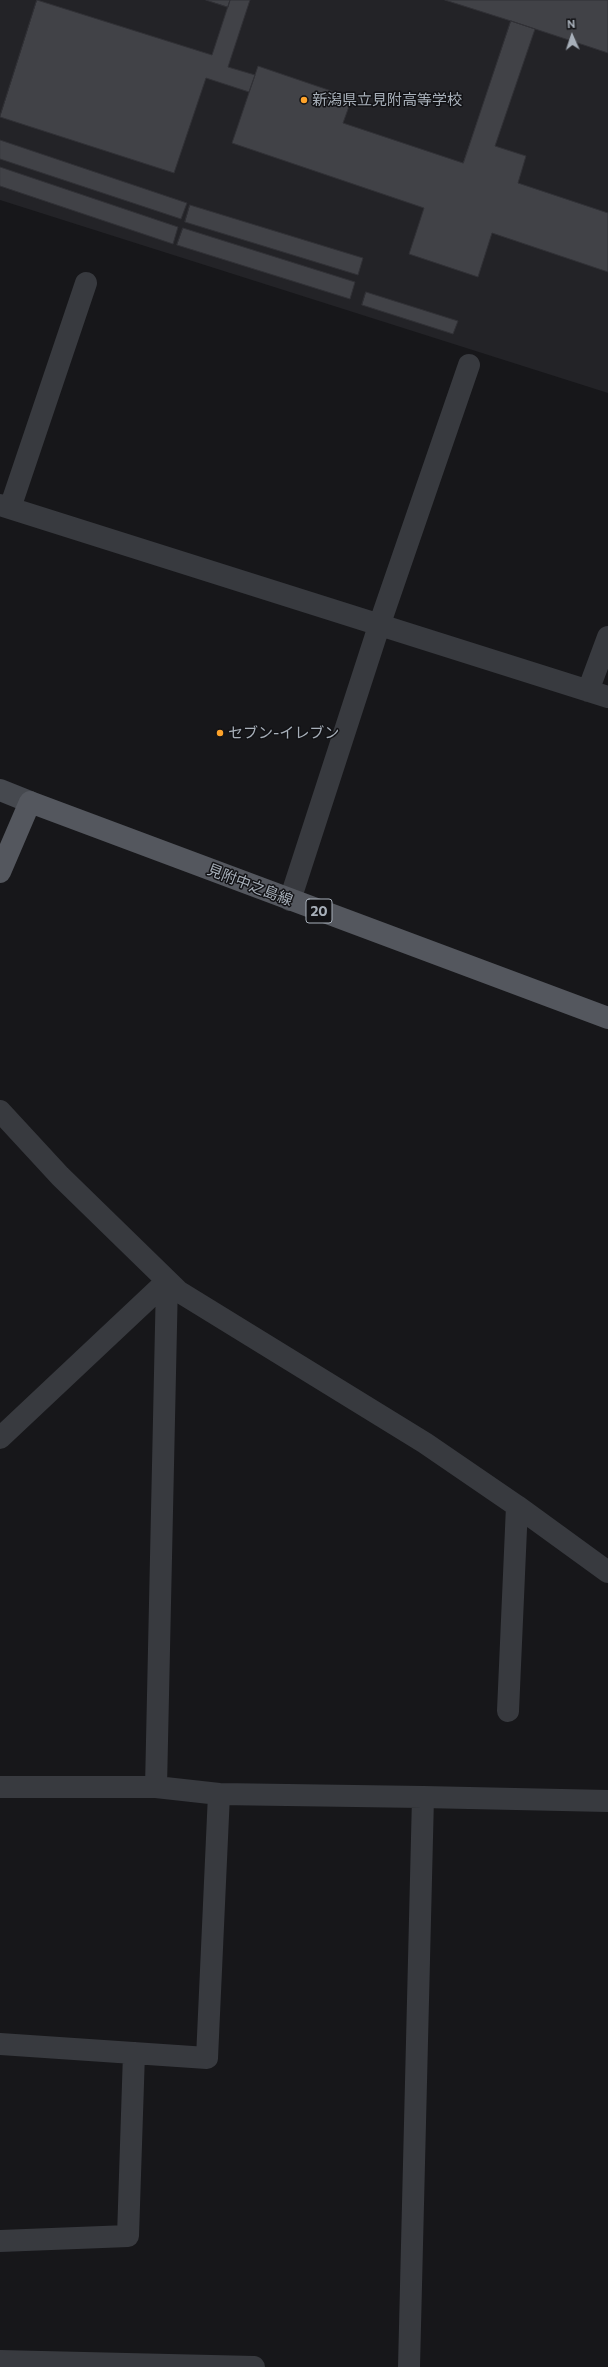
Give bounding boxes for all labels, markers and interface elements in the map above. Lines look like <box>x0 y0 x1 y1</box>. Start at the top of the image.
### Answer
north arrow <box>552 16 592 56</box>
text: N <box>567 17 576 30</box>
place label: 新潟県立見附高等学校 <box>312 91 462 109</box>
marker: 新潟県立見附高等学校 <box>299 95 309 105</box>
place label: セブン-イレブン <box>228 724 339 742</box>
marker: セブン-イレブン <box>215 728 225 738</box>
street label: 見附中之島線 <box>205 860 295 910</box>
road number: 20 <box>306 899 332 923</box>

